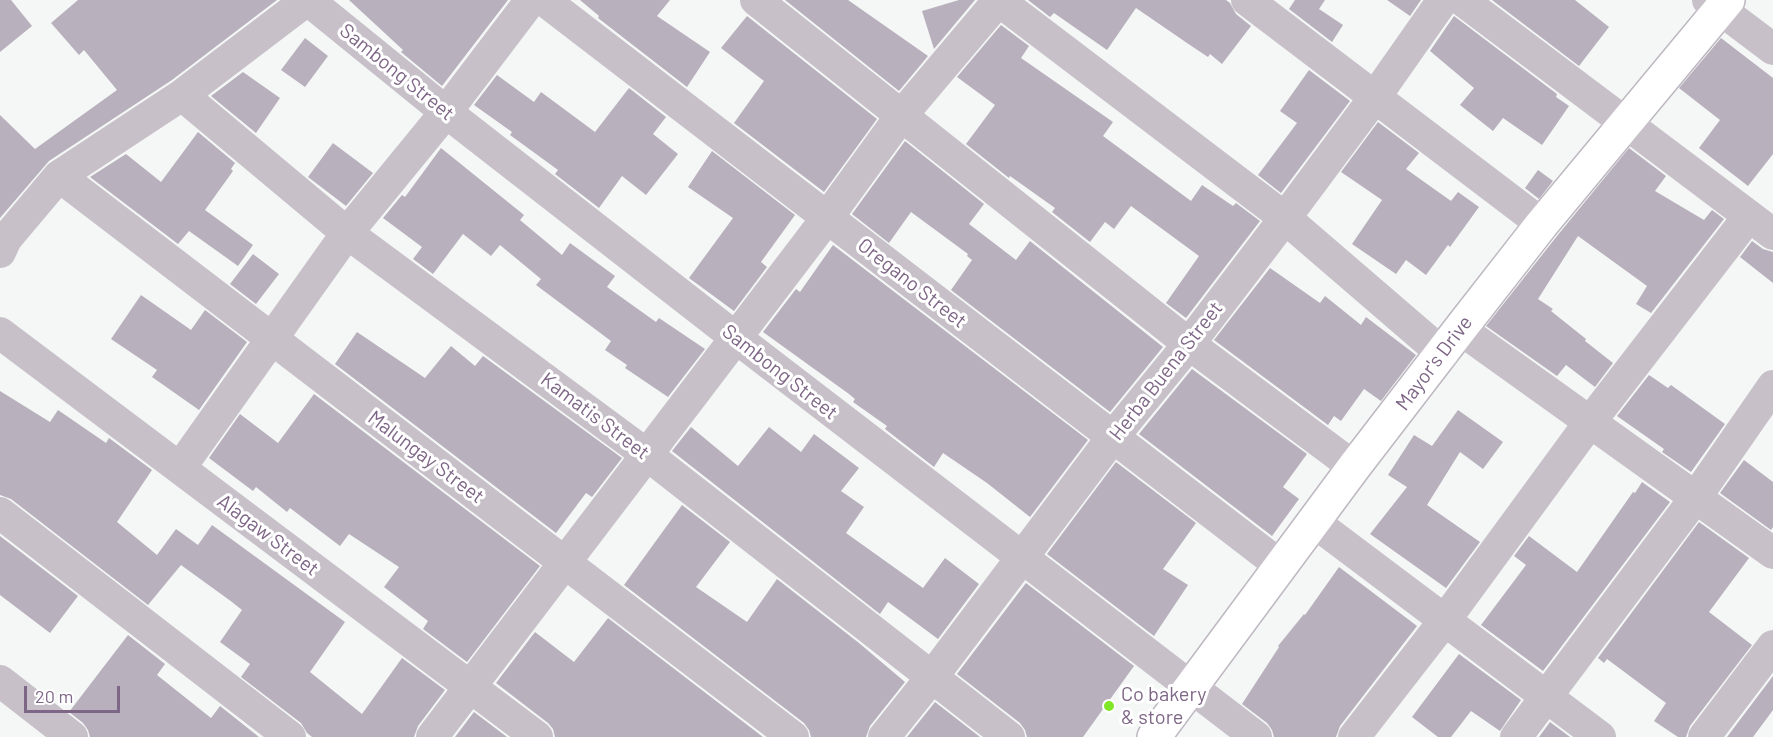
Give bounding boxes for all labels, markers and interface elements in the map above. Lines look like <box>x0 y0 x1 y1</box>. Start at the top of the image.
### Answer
street label: Sambong Street <box>335 19 459 125</box>
street label: Oregano Street <box>853 233 971 333</box>
street label: Herba Buena Street <box>1104 297 1228 445</box>
street label: Mayor's Drive <box>1391 311 1477 415</box>
street label: Sambong Street <box>717 319 843 425</box>
street label: Kamatis Street <box>536 367 654 465</box>
street label: Malungay Street <box>363 406 489 508</box>
street label: Alagaw Street <box>213 489 323 581</box>
scale bar <box>27 674 123 712</box>
place label: Co bakery & store <box>1121 682 1207 729</box>
text: 20 m <box>35 685 73 707</box>
marker: Co bakery & store <box>1102 699 1116 713</box>

